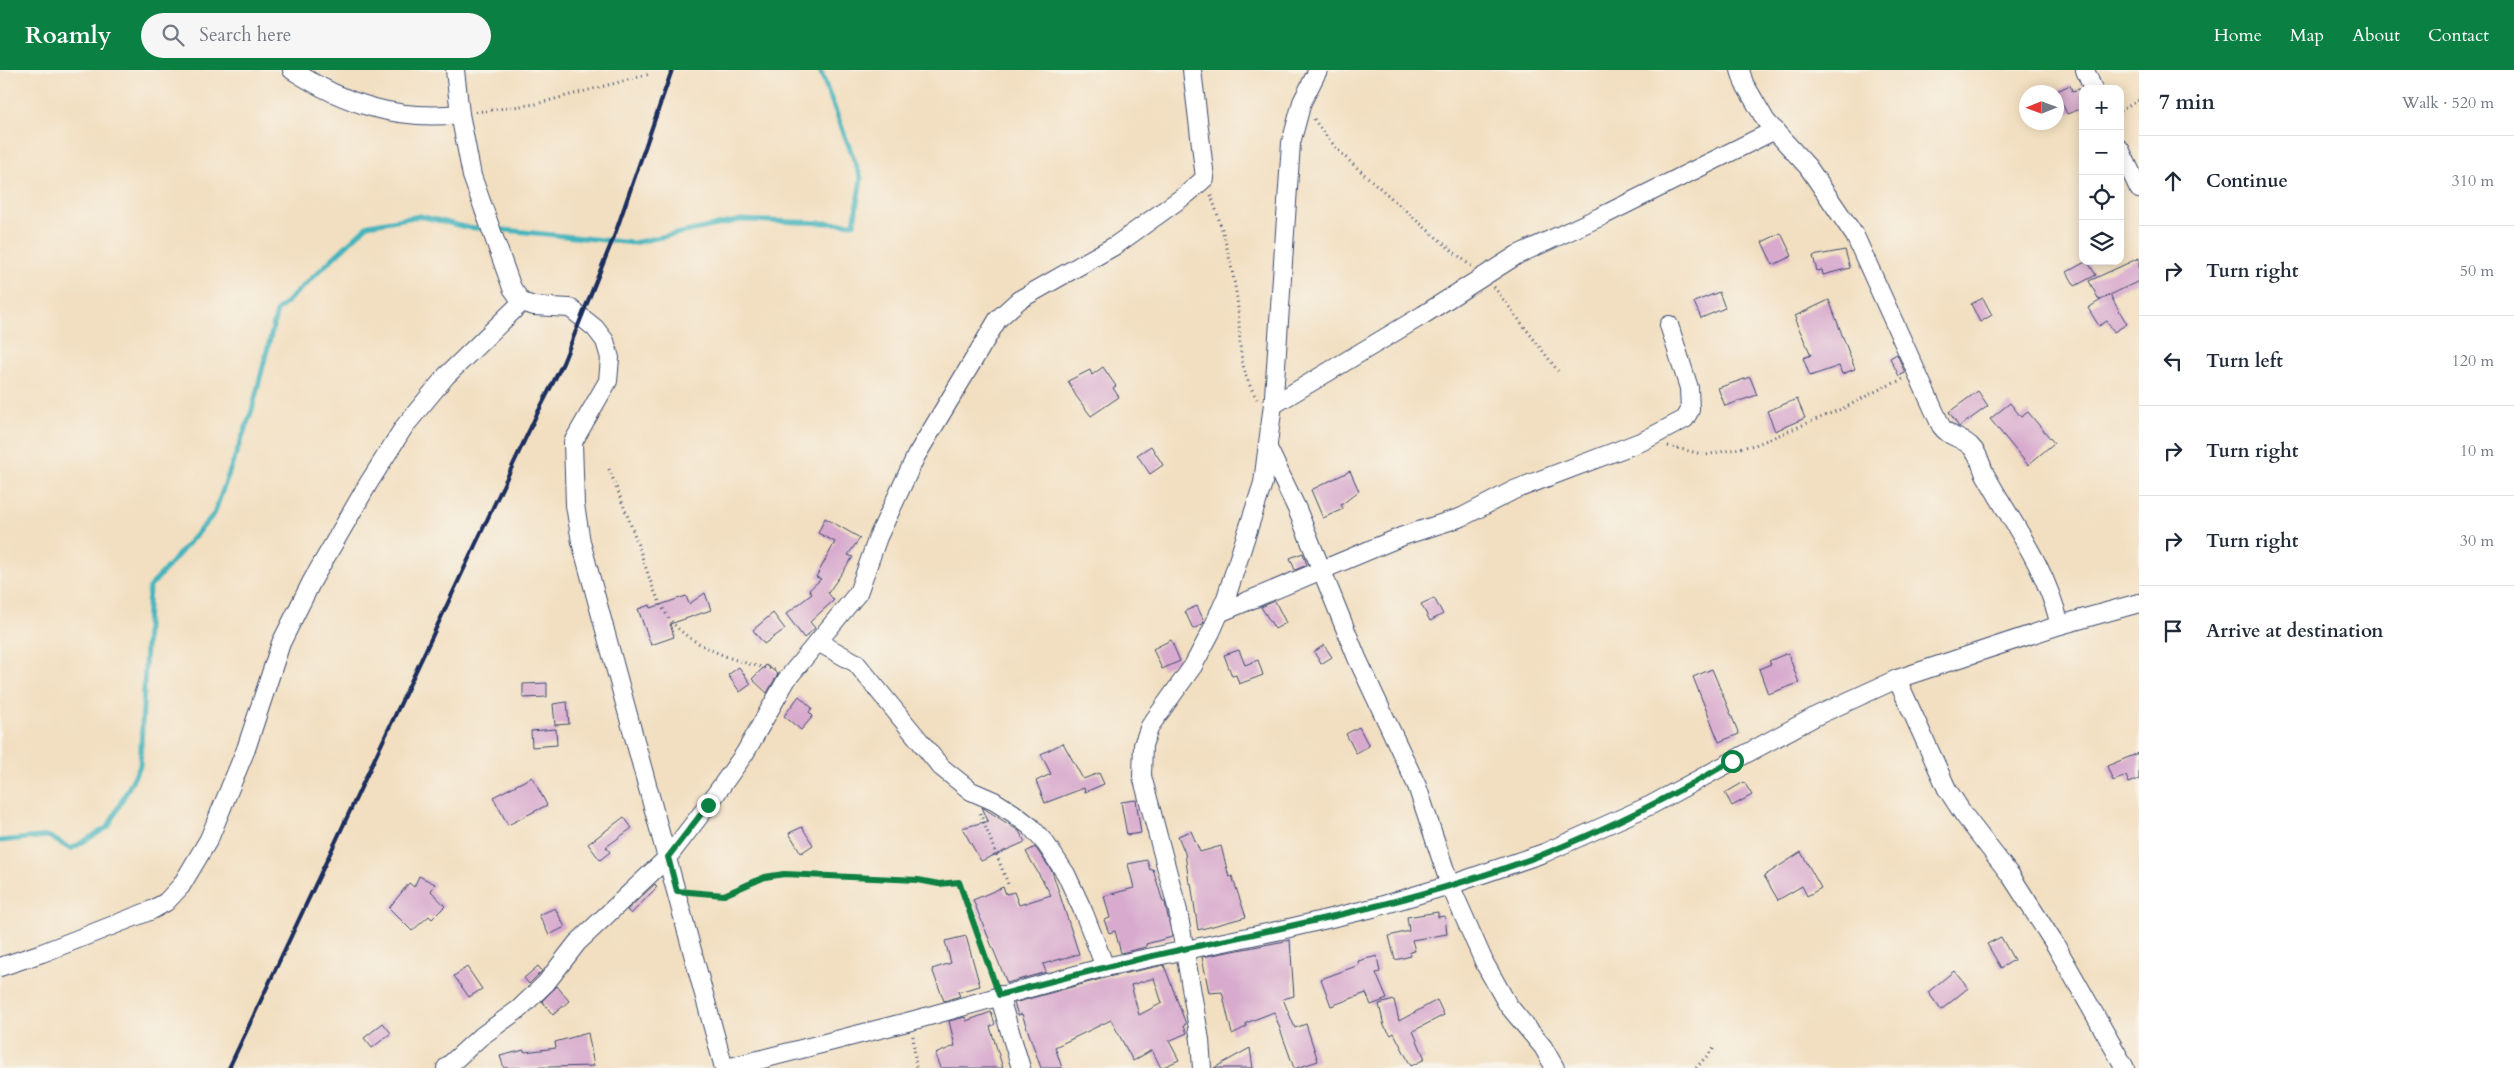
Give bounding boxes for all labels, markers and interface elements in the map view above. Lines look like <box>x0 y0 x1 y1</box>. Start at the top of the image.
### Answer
search box <box>141 13 491 58</box>
text: Roamly <box>25 19 111 52</box>
icon: search <box>159 21 187 49</box>
text: Search here <box>199 22 291 48</box>
text: Home <box>2214 23 2262 48</box>
text: Map <box>2290 23 2324 48</box>
text: About <box>2352 23 2400 48</box>
text: Contact <box>2428 23 2489 48</box>
north arrow <box>2019 85 2064 130</box>
map controls <box>2079 85 2124 265</box>
button: + <box>2079 85 2124 130</box>
text: 7 min <box>2159 88 2215 117</box>
text: Walk · 520 m <box>2402 92 2494 114</box>
button: − <box>2079 130 2124 175</box>
icon: ahead <box>2159 167 2187 195</box>
text: Continue <box>2206 168 2288 194</box>
text: 310 m <box>2452 170 2494 192</box>
button: locate <box>2079 175 2124 220</box>
button: layers <box>2079 220 2124 265</box>
icon: right <box>2159 257 2187 285</box>
text: Turn right <box>2206 258 2298 284</box>
text: 50 m <box>2460 260 2494 282</box>
icon: left <box>2159 347 2187 375</box>
text: Turn left <box>2206 348 2283 374</box>
text: 120 m <box>2452 350 2494 372</box>
icon: right <box>2159 437 2187 465</box>
text: Turn right <box>2206 438 2298 464</box>
text: 10 m <box>2460 440 2494 462</box>
icon: right <box>2159 527 2187 555</box>
text: Turn right <box>2206 528 2298 554</box>
text: 30 m <box>2460 530 2494 552</box>
icon: arrive <box>2159 617 2187 645</box>
text: Arrive at destination <box>2206 618 2383 644</box>
route start <box>1721 750 1744 773</box>
route end <box>697 794 720 817</box>

